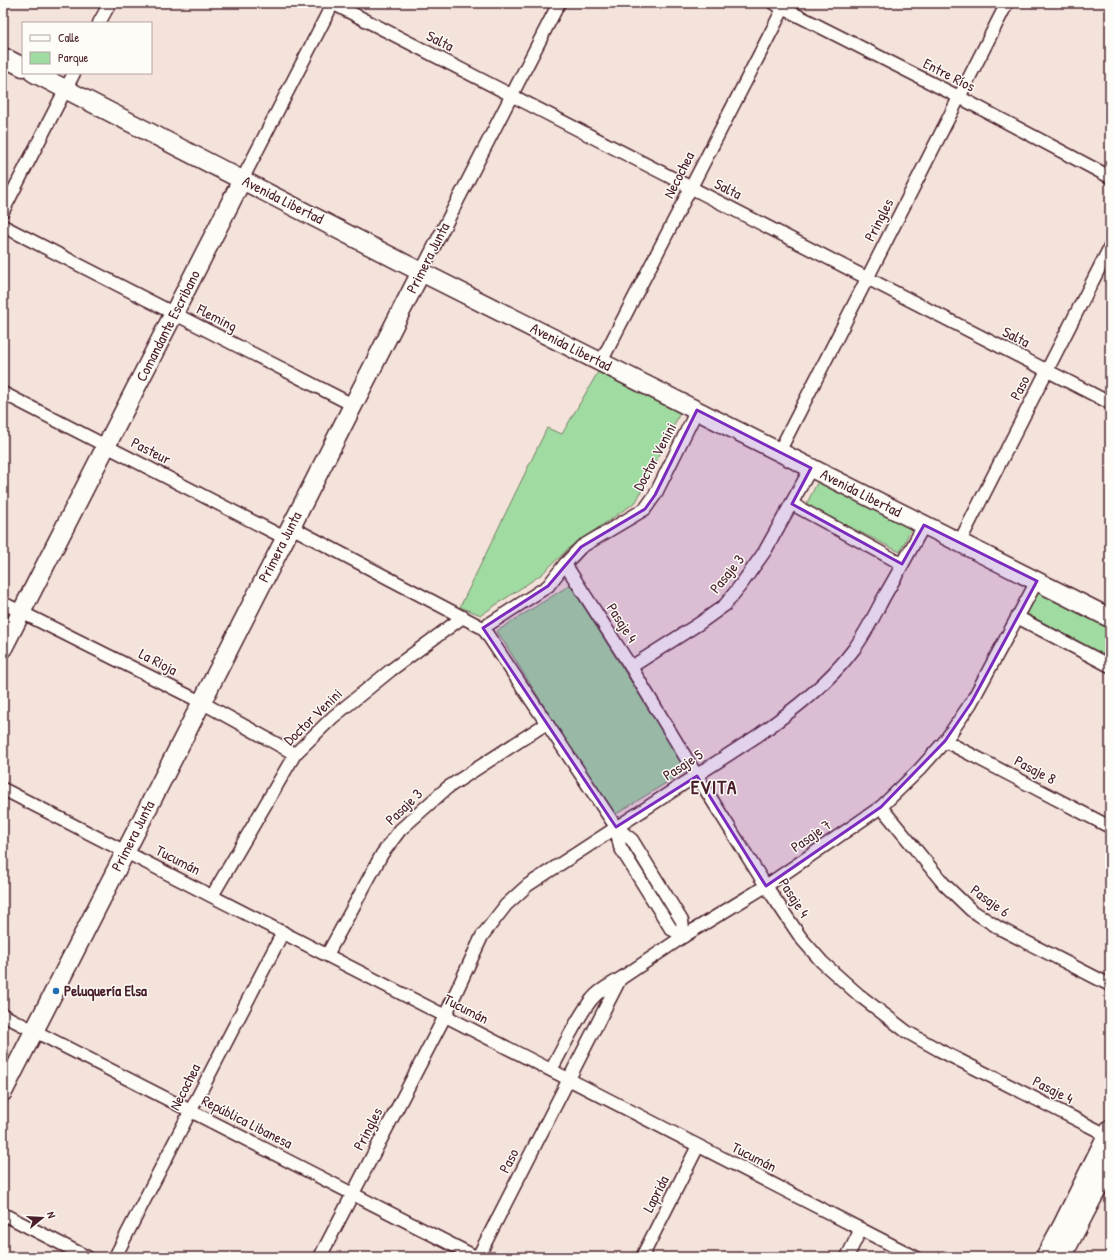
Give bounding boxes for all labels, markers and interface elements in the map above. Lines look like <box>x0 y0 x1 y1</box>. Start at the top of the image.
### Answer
legend <box>22 22 152 74</box>
street label: Salta <box>423 25 457 56</box>
text: Calle <box>58 29 79 46</box>
text: Parque <box>58 49 88 66</box>
street label: Entre Ríos <box>920 53 979 97</box>
street label: Necochea <box>658 148 699 202</box>
street label: Avenida Libertad <box>239 170 327 229</box>
street label: Salta <box>711 173 745 204</box>
street label: Pringles <box>859 195 898 245</box>
street label: Primera Junta <box>401 219 454 297</box>
street label: Comandante Escribano <box>130 266 205 385</box>
street label: Fleming <box>193 298 241 337</box>
street label: Avenida Libertad <box>527 317 615 376</box>
street label: Salta <box>999 321 1033 352</box>
street label: Paso <box>1005 372 1035 404</box>
street label: Doctor Venini <box>628 419 681 494</box>
street label: Pasteur <box>128 432 175 469</box>
street label: Avenida Libertad <box>817 463 905 522</box>
street label: Primera Junta <box>253 508 306 586</box>
street label: Pasaje 3 <box>704 550 749 598</box>
street label: Pasaje 4 <box>602 599 643 647</box>
street label: La Rioja <box>135 643 181 680</box>
street label: Doctor Venini <box>279 683 347 750</box>
street label: Pasaje 5 <box>659 743 707 785</box>
street label: Pasaje 8 <box>1011 750 1060 789</box>
district label: EVITA <box>691 774 737 800</box>
street label: Pasaje 3 <box>380 783 427 830</box>
street label: Primera Junta <box>106 797 159 875</box>
street label: Pasaje 7 <box>786 814 835 857</box>
street label: Tucumán <box>152 839 204 880</box>
street label: Pasaje 4 <box>774 874 815 922</box>
street label: Pasaje 6 <box>966 879 1014 922</box>
place label: Peluquería Elsa <box>64 980 147 1002</box>
marker: Peluquería Elsa <box>51 986 61 996</box>
street label: Tucumán <box>440 988 492 1029</box>
street label: Necochea <box>164 1060 205 1114</box>
street label: Pasaje 4 <box>1029 1070 1078 1109</box>
street label: República Libanesa <box>198 1090 296 1153</box>
street label: Pringles <box>348 1104 387 1154</box>
street label: Tucumán <box>728 1136 780 1177</box>
street label: Paso <box>494 1145 524 1177</box>
street label: Laprida <box>637 1172 674 1216</box>
north arrow <box>22 1198 62 1238</box>
text: N <box>44 1210 59 1220</box>

